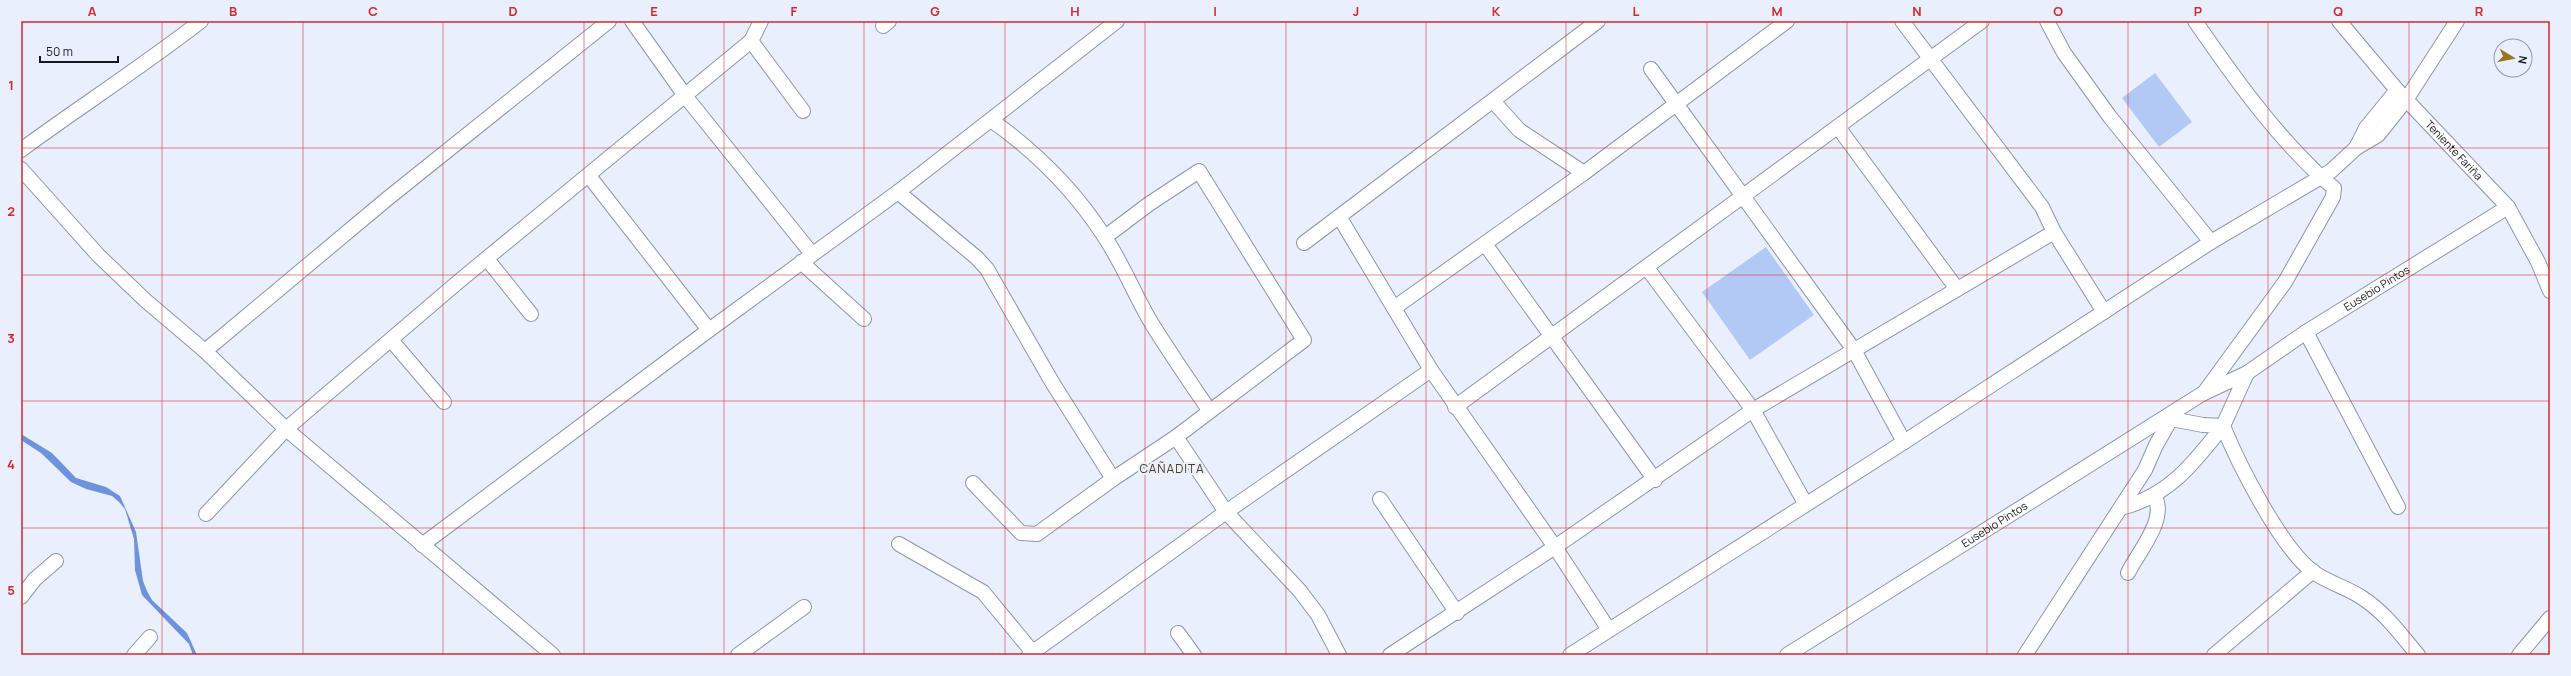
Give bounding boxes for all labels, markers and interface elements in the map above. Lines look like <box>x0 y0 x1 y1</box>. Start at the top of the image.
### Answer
text: A <box>88 2 97 20</box>
text: B <box>229 2 237 20</box>
text: C <box>368 2 378 20</box>
text: D <box>508 2 518 20</box>
text: E <box>650 2 658 20</box>
text: F <box>791 2 798 20</box>
text: G <box>930 2 940 20</box>
text: H <box>1070 2 1080 20</box>
text: I <box>1213 2 1217 20</box>
text: J <box>1353 2 1359 20</box>
text: K <box>1492 2 1501 20</box>
text: L <box>1633 2 1640 20</box>
text: M <box>1771 2 1783 20</box>
text: N <box>1912 2 1922 20</box>
text: O <box>2053 2 2063 20</box>
text: P <box>2194 2 2202 20</box>
text: Q <box>2333 2 2343 20</box>
text: R <box>2475 2 2484 20</box>
scale bar <box>40 38 118 64</box>
north arrow <box>2493 38 2533 78</box>
text: 50 m <box>46 43 73 60</box>
text: N <box>2515 55 2531 65</box>
text: 1 <box>8 76 14 94</box>
street label: Teniente Fariña <box>2422 117 2486 183</box>
text: 2 <box>7 202 15 220</box>
street label: Eusebio Pintos <box>2341 262 2412 314</box>
text: 3 <box>7 329 15 347</box>
text: 4 <box>7 455 15 473</box>
district label: CAÑADITA <box>1139 460 1205 477</box>
street label: Eusebio Pintos <box>1958 498 2030 550</box>
text: 5 <box>7 581 15 599</box>

